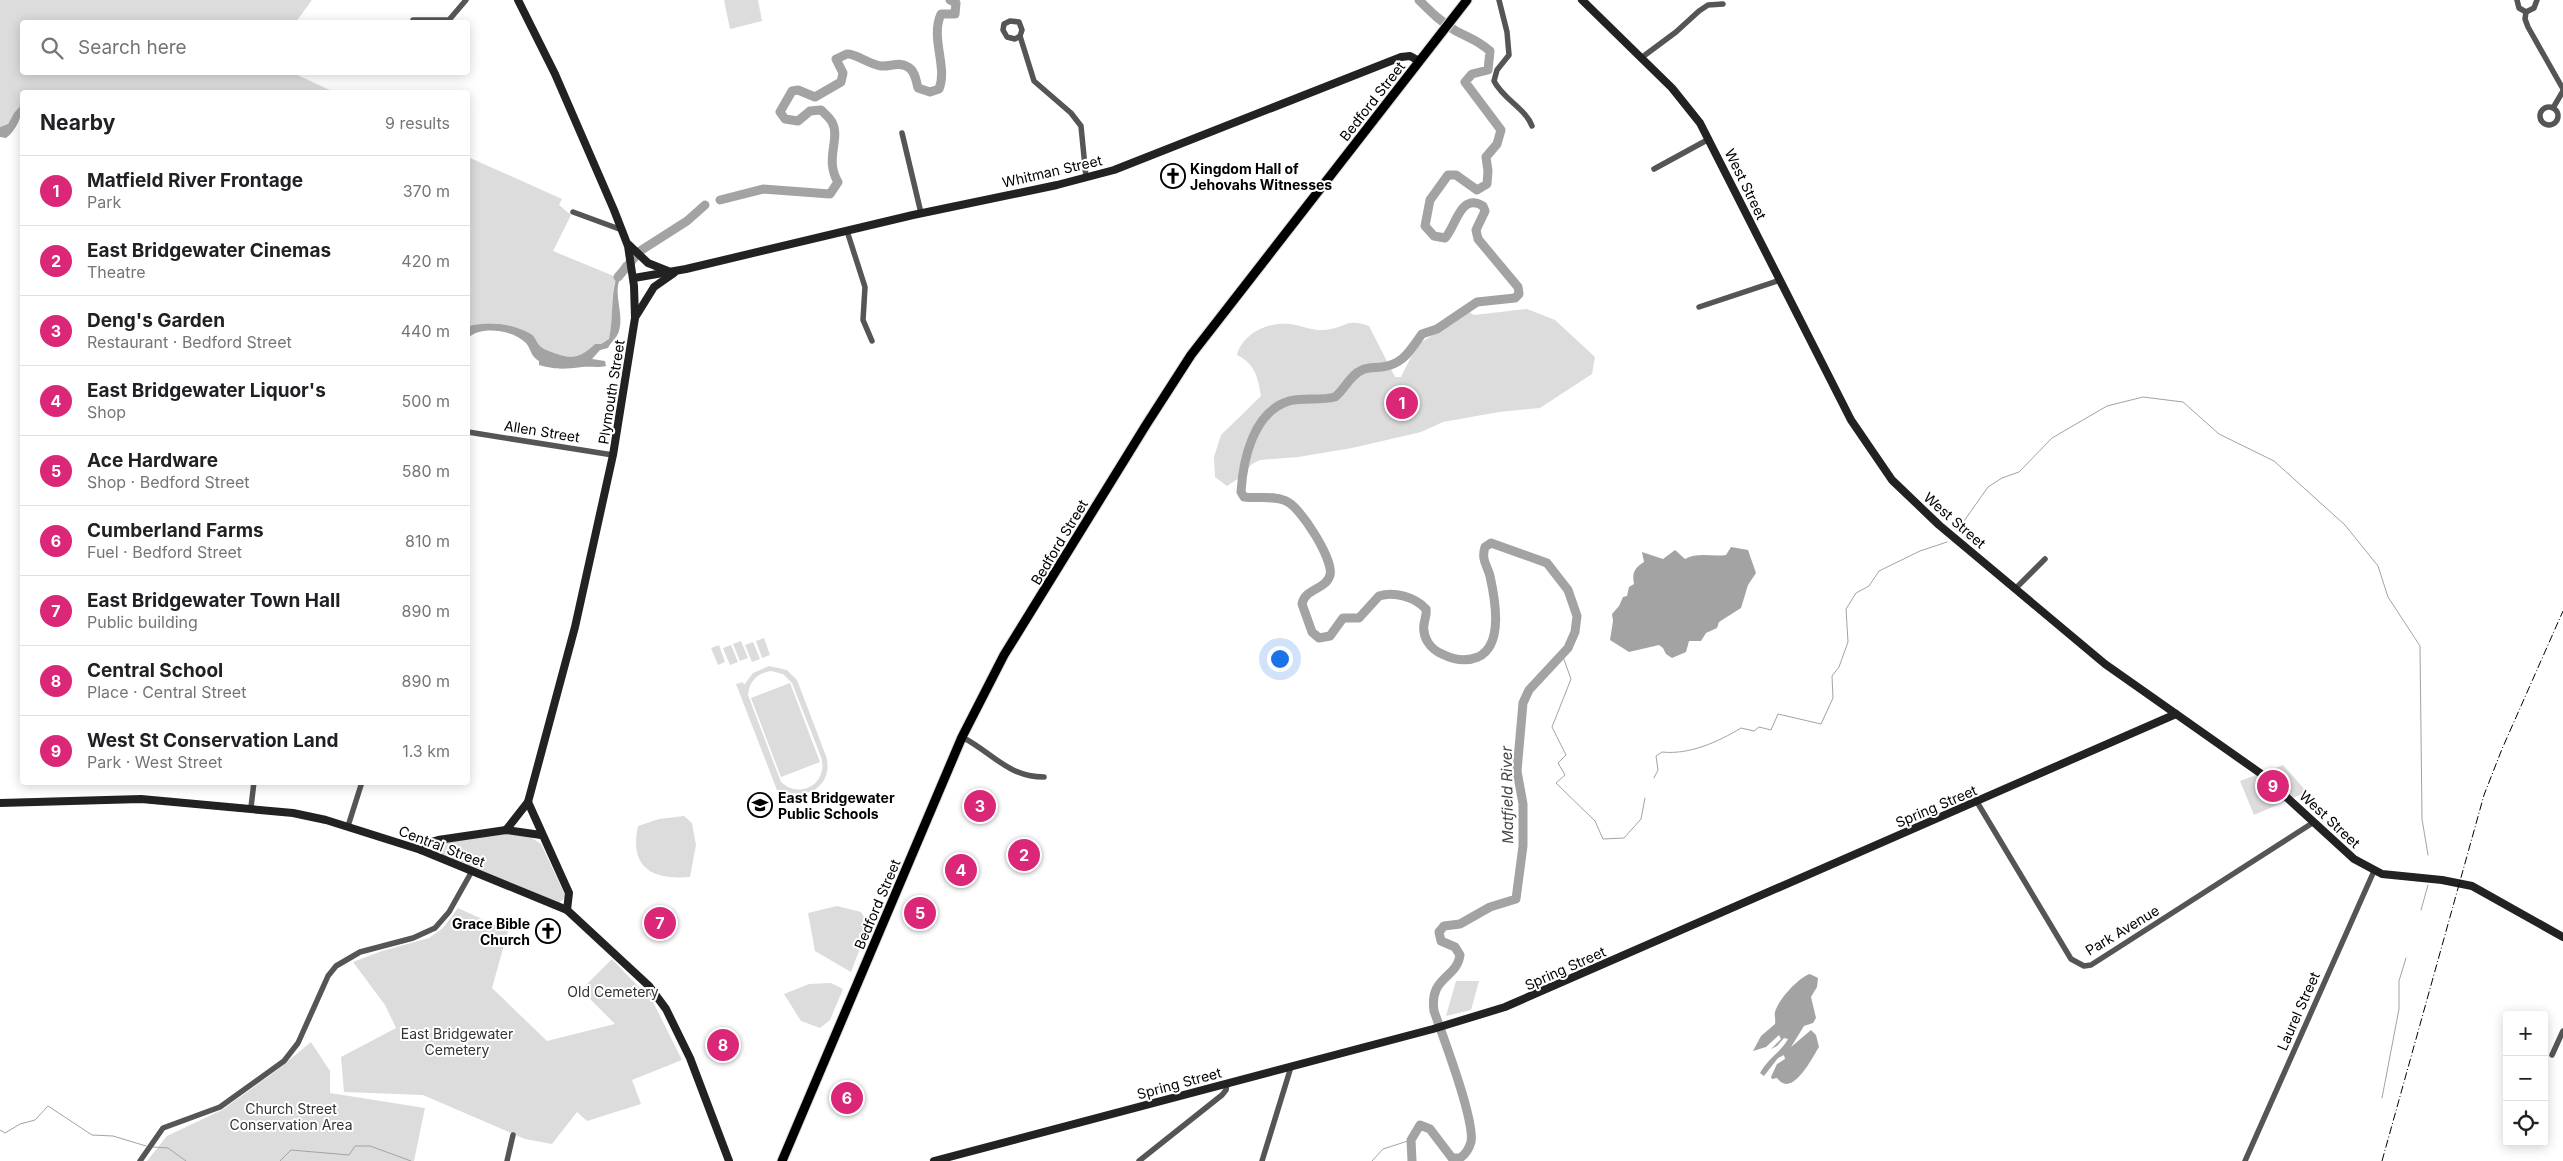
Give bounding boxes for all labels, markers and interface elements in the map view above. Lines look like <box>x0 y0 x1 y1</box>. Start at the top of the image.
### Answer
search box <box>20 20 470 75</box>
icon: search <box>38 34 66 62</box>
text: Search here <box>78 36 187 59</box>
street label: Bedford Street <box>1336 58 1409 144</box>
text: Nearby <box>40 110 115 135</box>
text: 9 results <box>385 113 450 133</box>
street label: West Street <box>1722 146 1771 223</box>
street label: Whitman Street <box>1000 151 1104 191</box>
place label: Kingdom Hall of Jehovahs Witnesses <box>1190 160 1332 193</box>
church icon: Kingdom Hall of Jehovahs Witnesses <box>1160 163 1186 189</box>
text: Matfield River Frontage <box>87 169 303 192</box>
text: 1 <box>53 181 59 201</box>
text: 370 m <box>403 181 450 201</box>
text: Park <box>87 192 121 212</box>
text: East Bridgewater Cinemas <box>87 239 331 262</box>
text: 2 <box>51 251 61 271</box>
text: 420 m <box>401 251 450 271</box>
text: Theatre <box>87 262 146 282</box>
text: Deng's Garden <box>87 309 225 332</box>
text: 3 <box>51 321 61 341</box>
text: 440 m <box>401 321 450 341</box>
text: Restaurant · Bedford Street <box>87 332 292 352</box>
street label: Plymouth Street <box>594 338 628 445</box>
text: East Bridgewater Liquor's <box>87 379 326 402</box>
pin: 1 <box>1386 384 1418 422</box>
text: 4 <box>51 391 61 411</box>
text: 500 m <box>402 391 450 411</box>
text: Shop <box>87 402 126 422</box>
street label: Allen Street <box>503 417 581 445</box>
text: Ace Hardware <box>87 449 218 472</box>
text: 5 <box>51 461 61 481</box>
text: 580 m <box>402 461 450 481</box>
text: Shop · Bedford Street <box>87 472 250 492</box>
street label: West Street <box>1920 488 1990 552</box>
street label: Bedford Street <box>1027 496 1091 588</box>
text: Cumberland Farms <box>87 519 264 542</box>
text: 6 <box>51 531 61 551</box>
text: 810 m <box>405 531 450 551</box>
text: Fuel · Bedford Street <box>87 542 242 562</box>
text: East Bridgewater Town Hall <box>87 589 340 612</box>
text: 7 <box>51 601 61 621</box>
text: 890 m <box>402 601 450 621</box>
text: Public building <box>87 612 198 632</box>
your location <box>1267 646 1293 672</box>
text: Central School <box>87 659 223 682</box>
text: 8 <box>51 671 61 691</box>
text: 890 m <box>402 671 450 691</box>
text: Place · Central Street <box>87 682 246 702</box>
text: West St Conservation Land <box>87 729 339 752</box>
text: 9 <box>51 741 61 761</box>
text: 1.3 km <box>402 741 450 761</box>
water label: Matfield River <box>1497 746 1517 844</box>
text: Park · West Street <box>87 752 222 772</box>
pin: 9 <box>2257 767 2289 805</box>
street label: Spring Street <box>1893 781 1980 831</box>
pin: 3 <box>964 787 996 825</box>
street label: West Street <box>2296 787 2364 852</box>
place label: East Bridgewater Public Schools <box>778 789 895 822</box>
school or university icon: East Bridgewater Public Schools <box>747 792 773 818</box>
street label: Central Street <box>396 822 488 870</box>
pin: 2 <box>1008 836 1040 874</box>
pin: 4 <box>945 851 977 889</box>
street label: Bedford Street <box>850 856 904 952</box>
pin: 5 <box>904 894 936 932</box>
street label: Park Avenue <box>2082 901 2162 959</box>
pin: 7 <box>644 904 676 942</box>
place label: Grace Bible Church <box>452 915 530 948</box>
church icon: Grace Bible Church <box>535 918 561 944</box>
street label: Spring Street <box>1522 942 1608 993</box>
street label: Laurel Street <box>2273 969 2323 1053</box>
park label: Old Cemetery <box>567 983 659 1000</box>
map controls <box>2503 1011 2548 1146</box>
button: + <box>2503 1011 2548 1056</box>
park label: East Bridgewater Cemetery <box>401 1025 513 1058</box>
pin: 8 <box>707 1026 739 1064</box>
button: − <box>2503 1056 2548 1101</box>
street label: Spring Street <box>1135 1063 1223 1102</box>
pin: 6 <box>831 1079 863 1117</box>
park label: Church Street Conservation Area <box>229 1100 353 1133</box>
button: locate <box>2503 1101 2548 1146</box>

